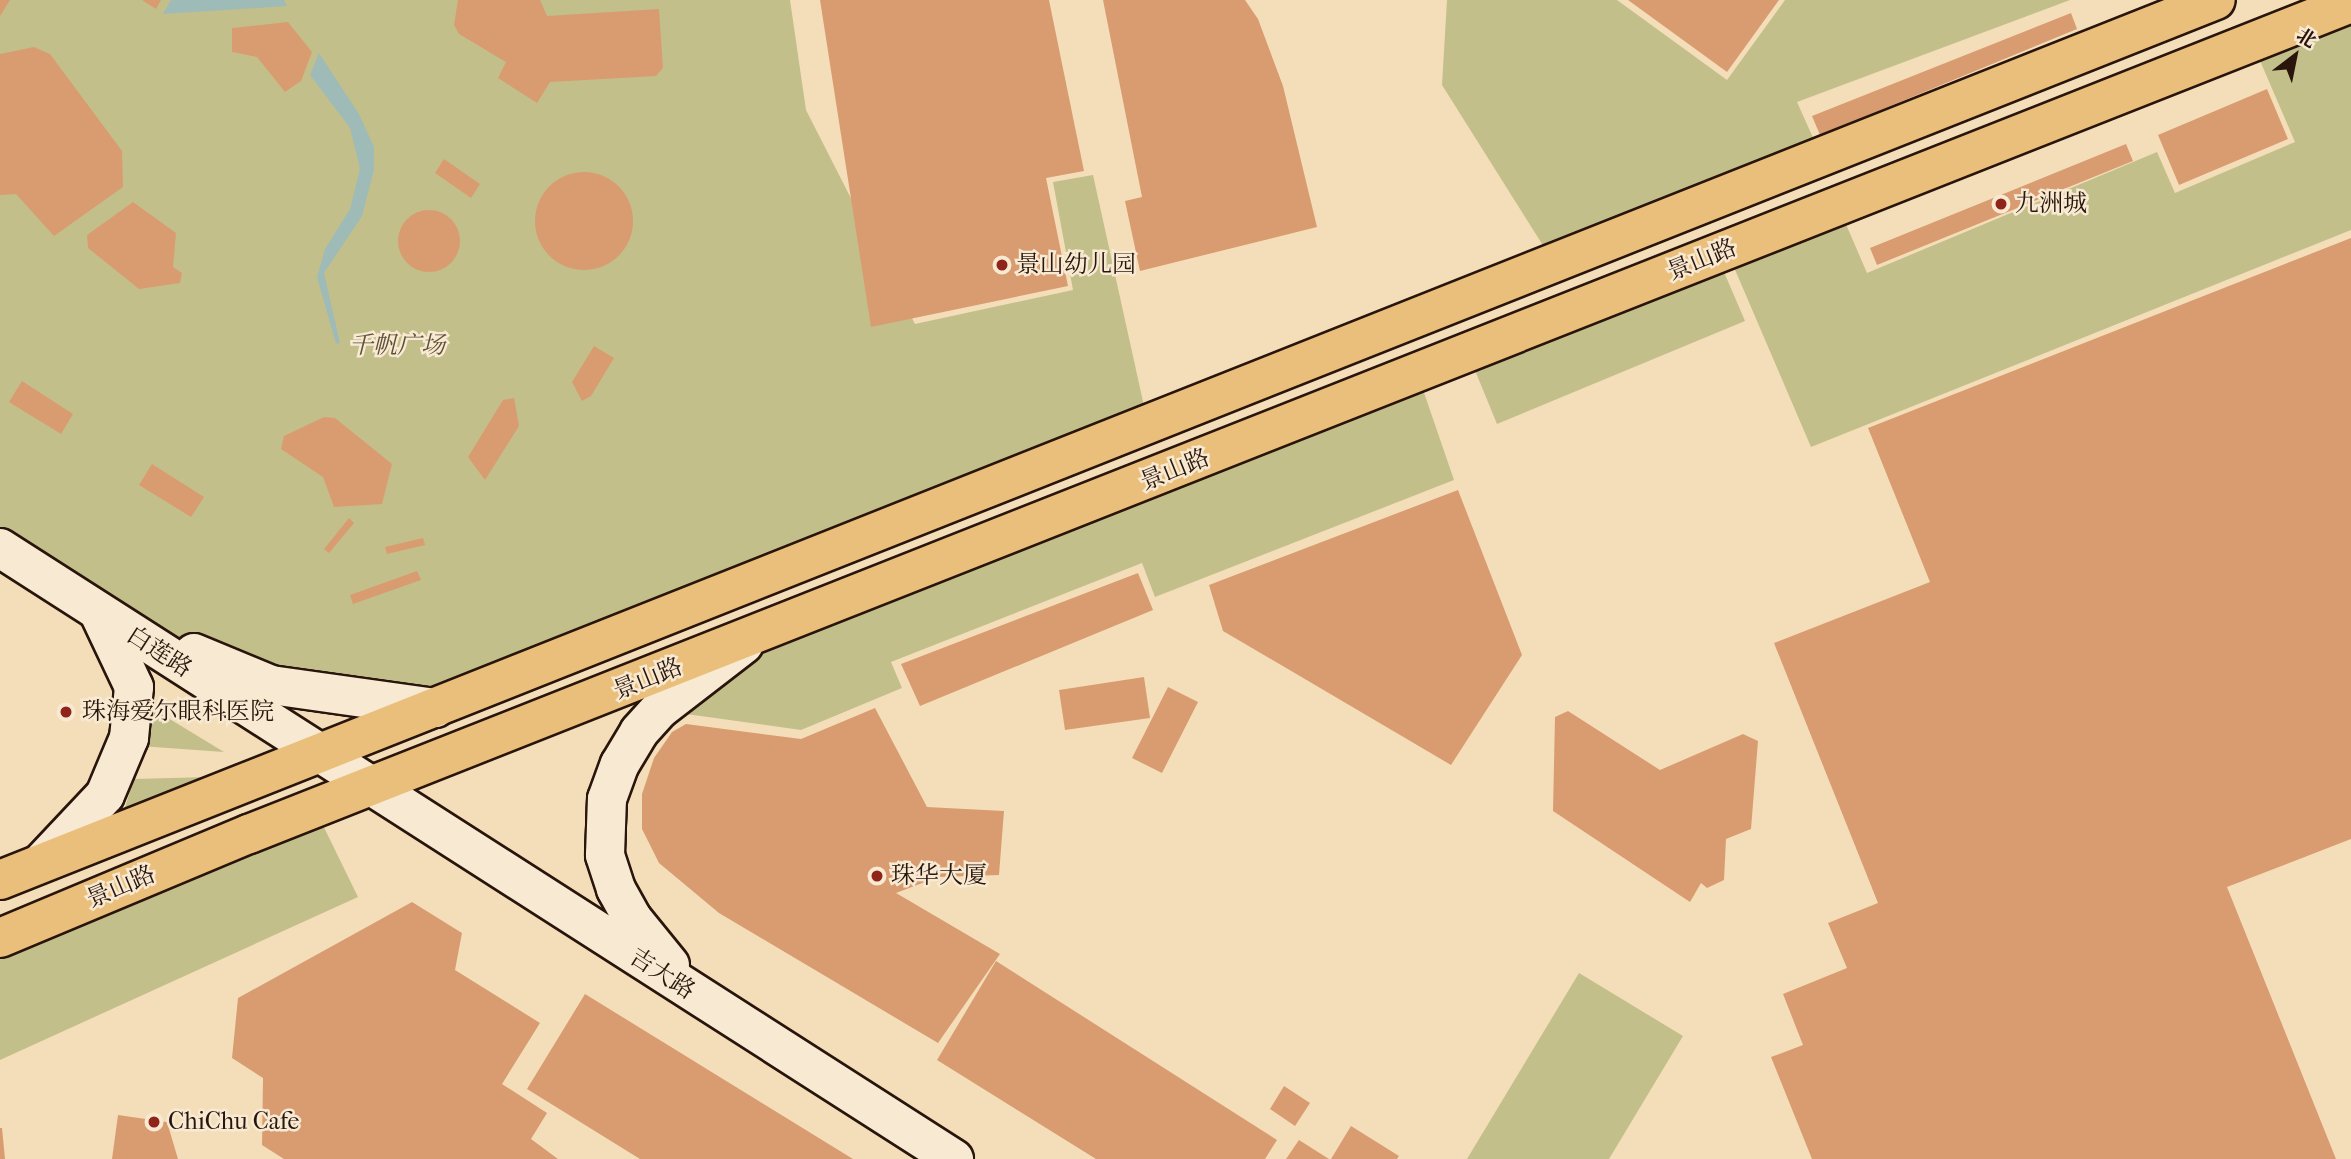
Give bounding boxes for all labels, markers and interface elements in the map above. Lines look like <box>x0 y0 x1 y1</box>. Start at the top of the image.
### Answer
north arrow <box>2260 21 2330 91</box>
text: 北 <box>2292 24 2320 53</box>
place label: 九洲城 <box>2015 190 2087 218</box>
marker: 九洲城 <box>1993 196 2009 212</box>
street label: 景山路 <box>1663 233 1741 287</box>
place label: 景山幼儿园 <box>1016 251 1136 279</box>
marker: 景山幼儿园 <box>994 257 1010 273</box>
park label: 千帆广场 <box>349 332 445 360</box>
street label: 景山路 <box>1136 443 1214 497</box>
street label: 白莲路 <box>121 620 197 684</box>
street label: 景山路 <box>609 652 687 706</box>
place label: 珠海爱尔眼科医院 <box>82 698 274 726</box>
marker: 珠海爱尔眼科医院 <box>56 702 76 722</box>
street label: 景山路 <box>82 860 160 914</box>
place label: 珠华大厦 <box>891 862 987 890</box>
marker: 珠华大厦 <box>869 868 885 884</box>
street label: 吉大路 <box>624 942 700 1006</box>
place label: ChiChu Cafe <box>168 1108 299 1136</box>
marker: ChiChu Cafe <box>146 1114 162 1130</box>

